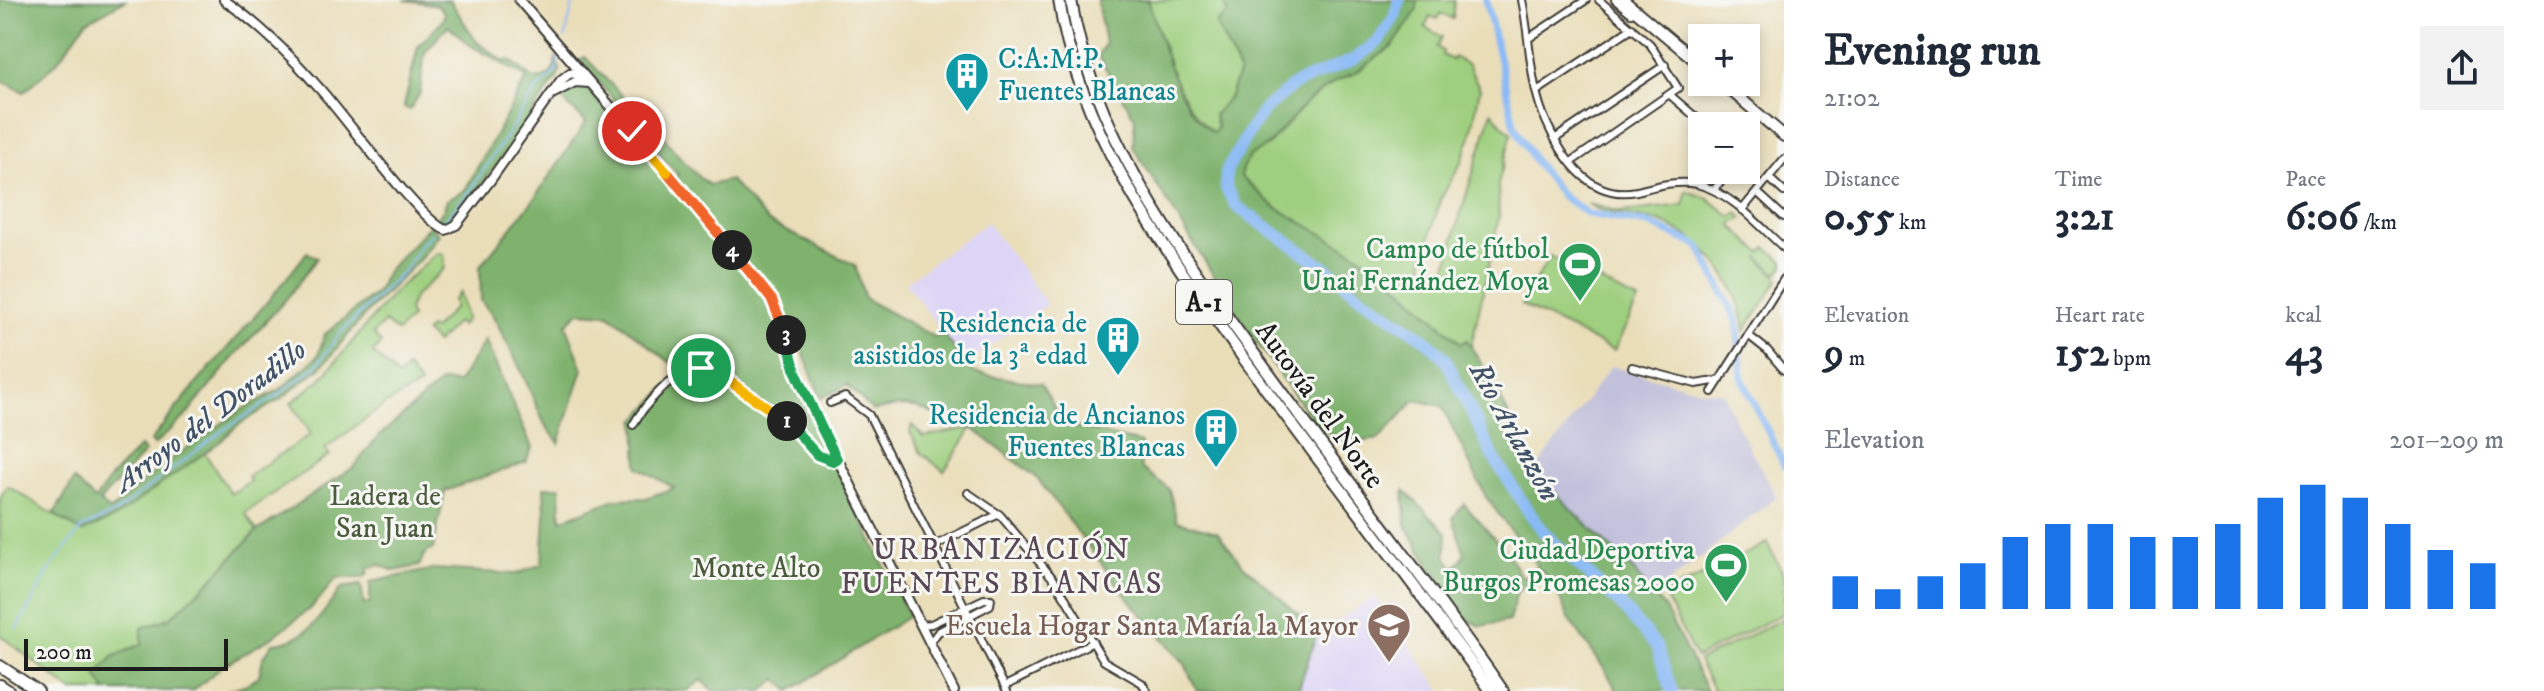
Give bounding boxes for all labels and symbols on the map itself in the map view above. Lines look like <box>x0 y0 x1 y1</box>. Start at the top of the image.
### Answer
place label: C:A:M:P. Fuentes Blancas <box>998 42 1176 109</box>
building icon: C:A:M:P. Fuentes Blancas <box>943 50 991 113</box>
pin <box>598 97 666 165</box>
pin: 4 <box>712 230 752 270</box>
place label: Campo de fútbol Unai Fernández Moya <box>1301 232 1550 299</box>
sports icon: Campo de fútbol Unai Fernández Moya <box>1556 240 1604 303</box>
road number: A-1 <box>1176 280 1232 324</box>
place label: Residencia de asistidos de la 3ª edad <box>853 306 1087 373</box>
building icon: Residencia de asistidos de la 3ª edad <box>1094 314 1142 377</box>
street label: Autovía del Norte <box>1247 314 1392 495</box>
pin: 3 <box>766 315 806 355</box>
water label: Arroyo del Doradillo <box>105 332 314 502</box>
pin <box>667 334 735 402</box>
water label: Río Arlanzón <box>1460 355 1567 508</box>
place label: Residencia de Ancianos Fuentes Blancas <box>928 398 1185 465</box>
pin: 1 <box>767 401 807 441</box>
building icon: Residencia de Ancianos Fuentes Blancas <box>1192 406 1240 469</box>
park label: Ladera de San Juan <box>329 479 441 546</box>
district label: URBANIZACIÓN FUENTES BLANCAS <box>841 530 1163 603</box>
place label: Ciudad Deportiva Burgos Promesas 2000 <box>1442 533 1695 600</box>
sports icon: Ciudad Deportiva Burgos Promesas 2000 <box>1702 541 1750 604</box>
park label: Monte Alto <box>692 551 820 586</box>
school or university icon: Escuela Hogar Santa María la Mayor <box>1365 601 1413 664</box>
place label: Escuela Hogar Santa María la Mayor <box>945 609 1359 644</box>
scale bar <box>24 635 228 671</box>

